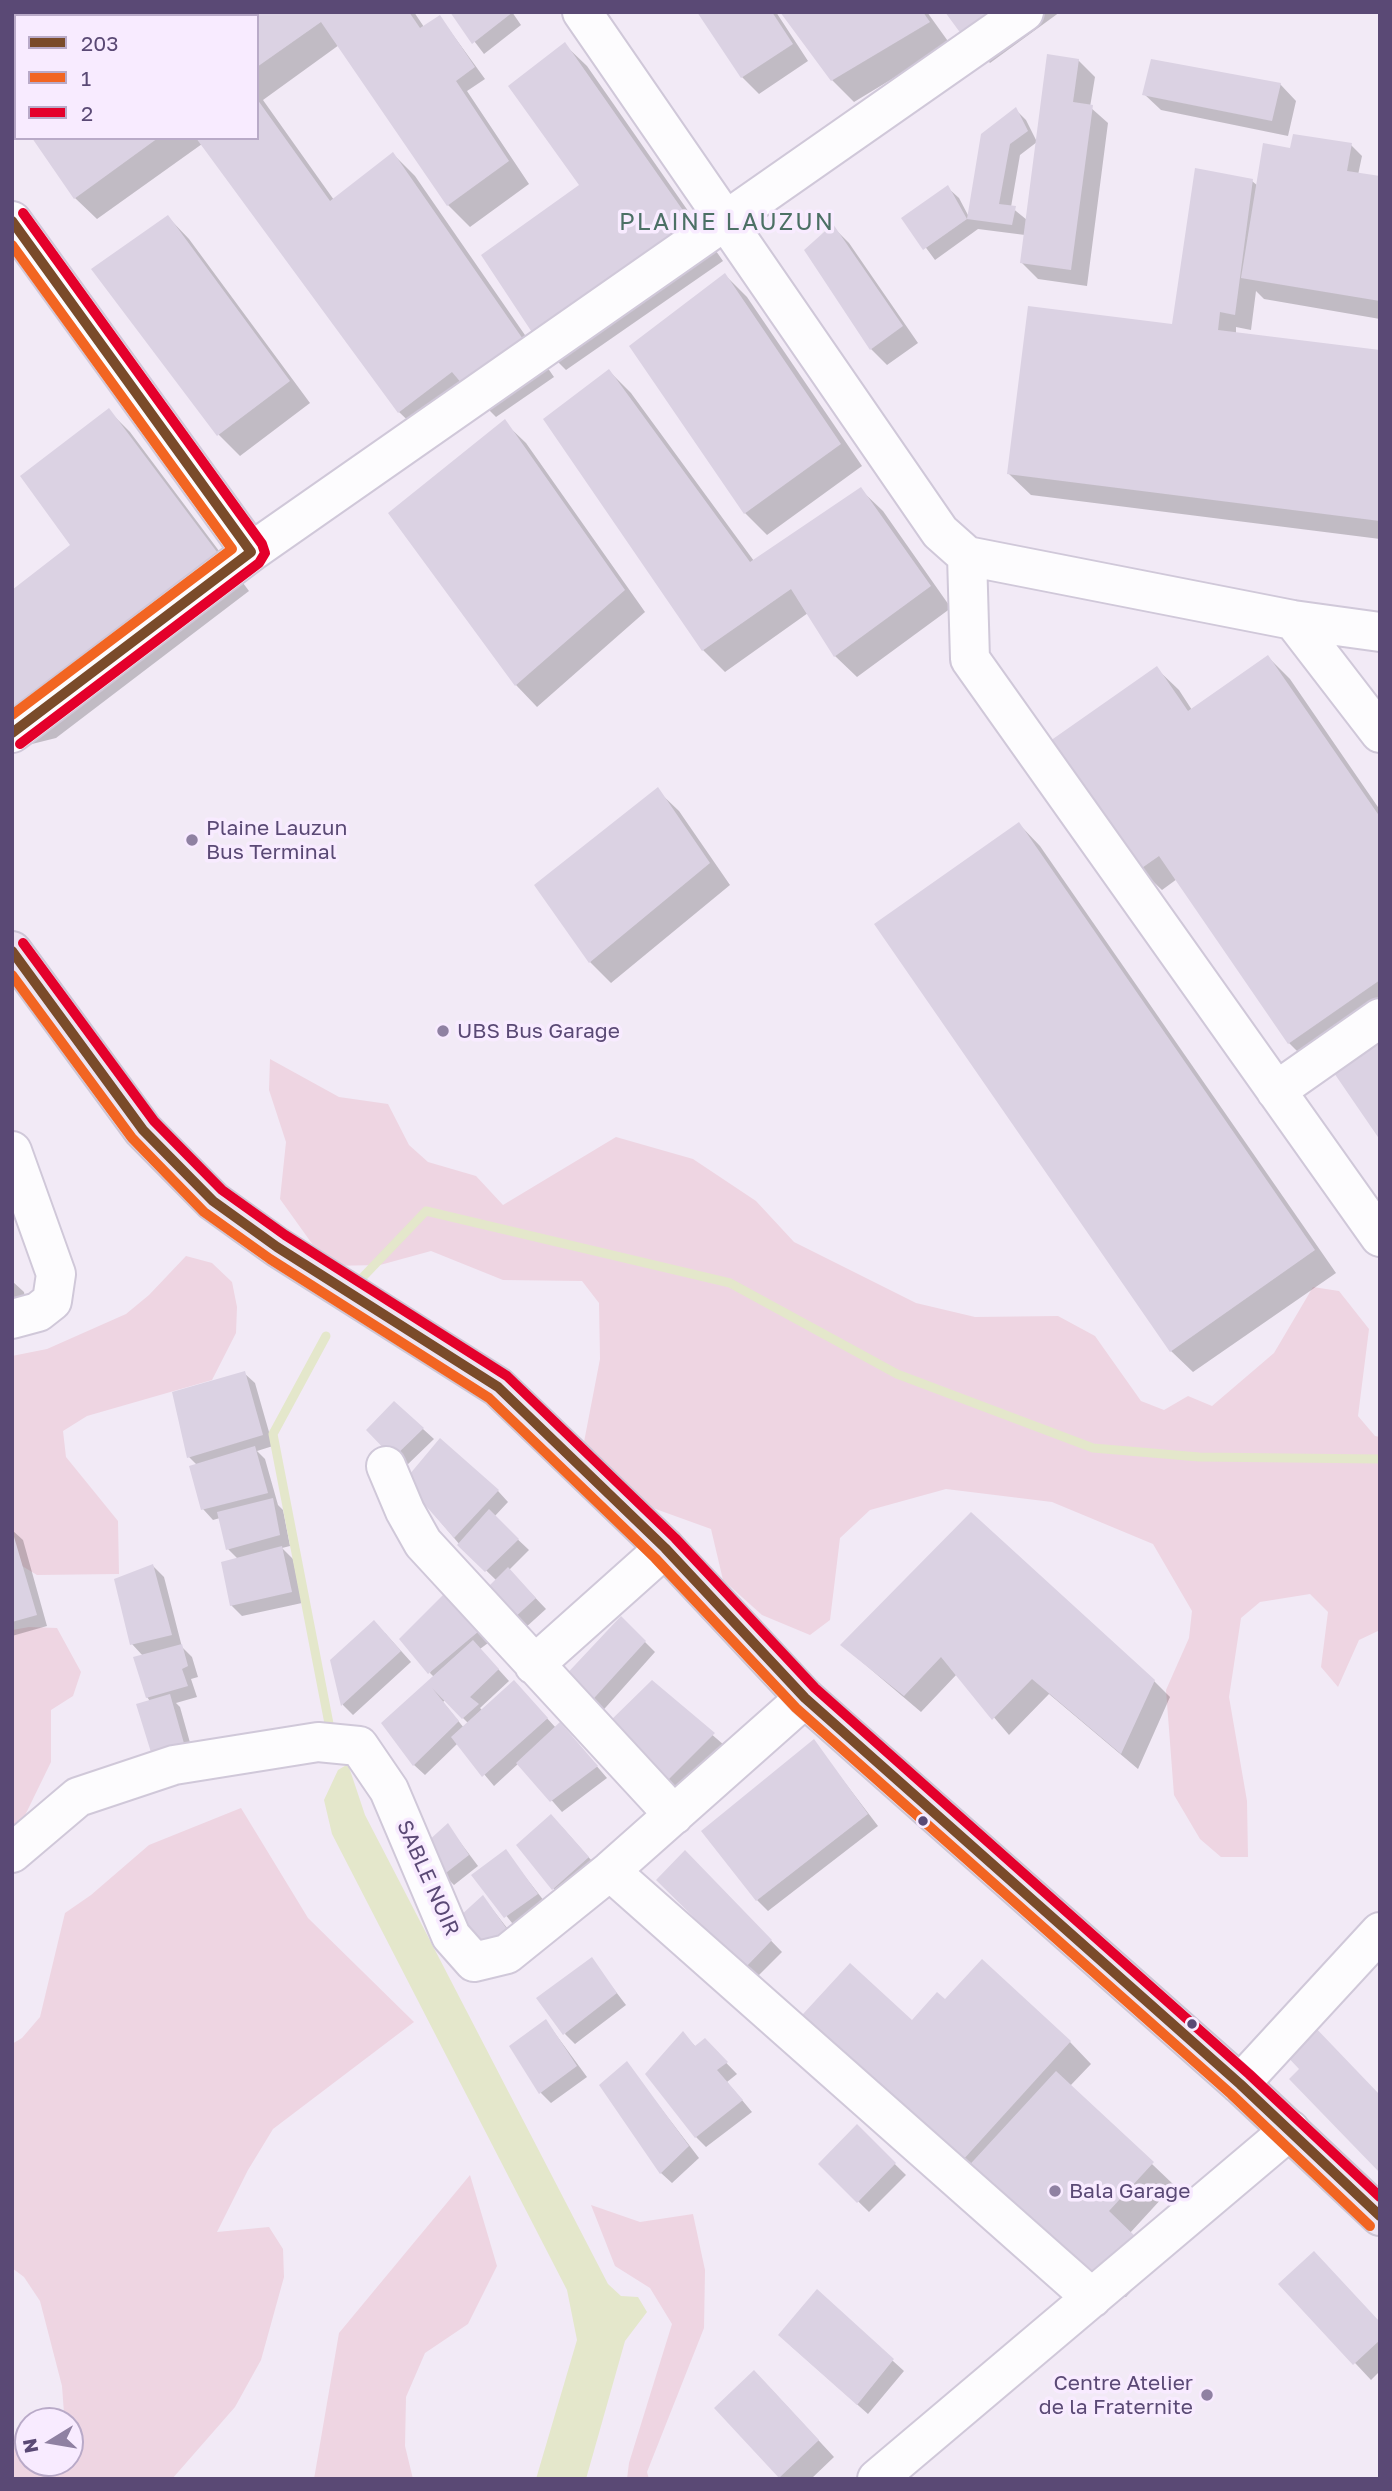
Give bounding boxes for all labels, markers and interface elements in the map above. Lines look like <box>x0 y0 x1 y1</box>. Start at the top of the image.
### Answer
legend <box>14 14 259 140</box>
text: 203 <box>81 30 119 56</box>
text: 1 <box>81 65 91 91</box>
text: 2 <box>81 100 93 126</box>
district label: PLAINE LAUZUN <box>621 208 833 236</box>
place label: Plaine Lauzun Bus Terminal <box>206 815 347 865</box>
marker: Plaine Lauzun Bus Terminal <box>184 832 200 848</box>
place label: UBS Bus Garage <box>457 1018 620 1044</box>
marker: UBS Bus Garage <box>435 1023 451 1039</box>
unlabelled marker <box>916 1814 930 1828</box>
street label: SABLE NOIR <box>391 1816 465 1940</box>
unlabelled marker <box>1185 2017 1199 2031</box>
place label: Bala Garage <box>1069 2178 1190 2204</box>
marker: Bala Garage <box>1047 2183 1063 2199</box>
place label: Centre Atelier de la Fraternite <box>1039 2370 1193 2420</box>
marker: Centre Atelier de la Fraternite <box>1199 2387 1215 2403</box>
north arrow <box>14 2407 84 2477</box>
text: N <box>17 2436 43 2455</box>

